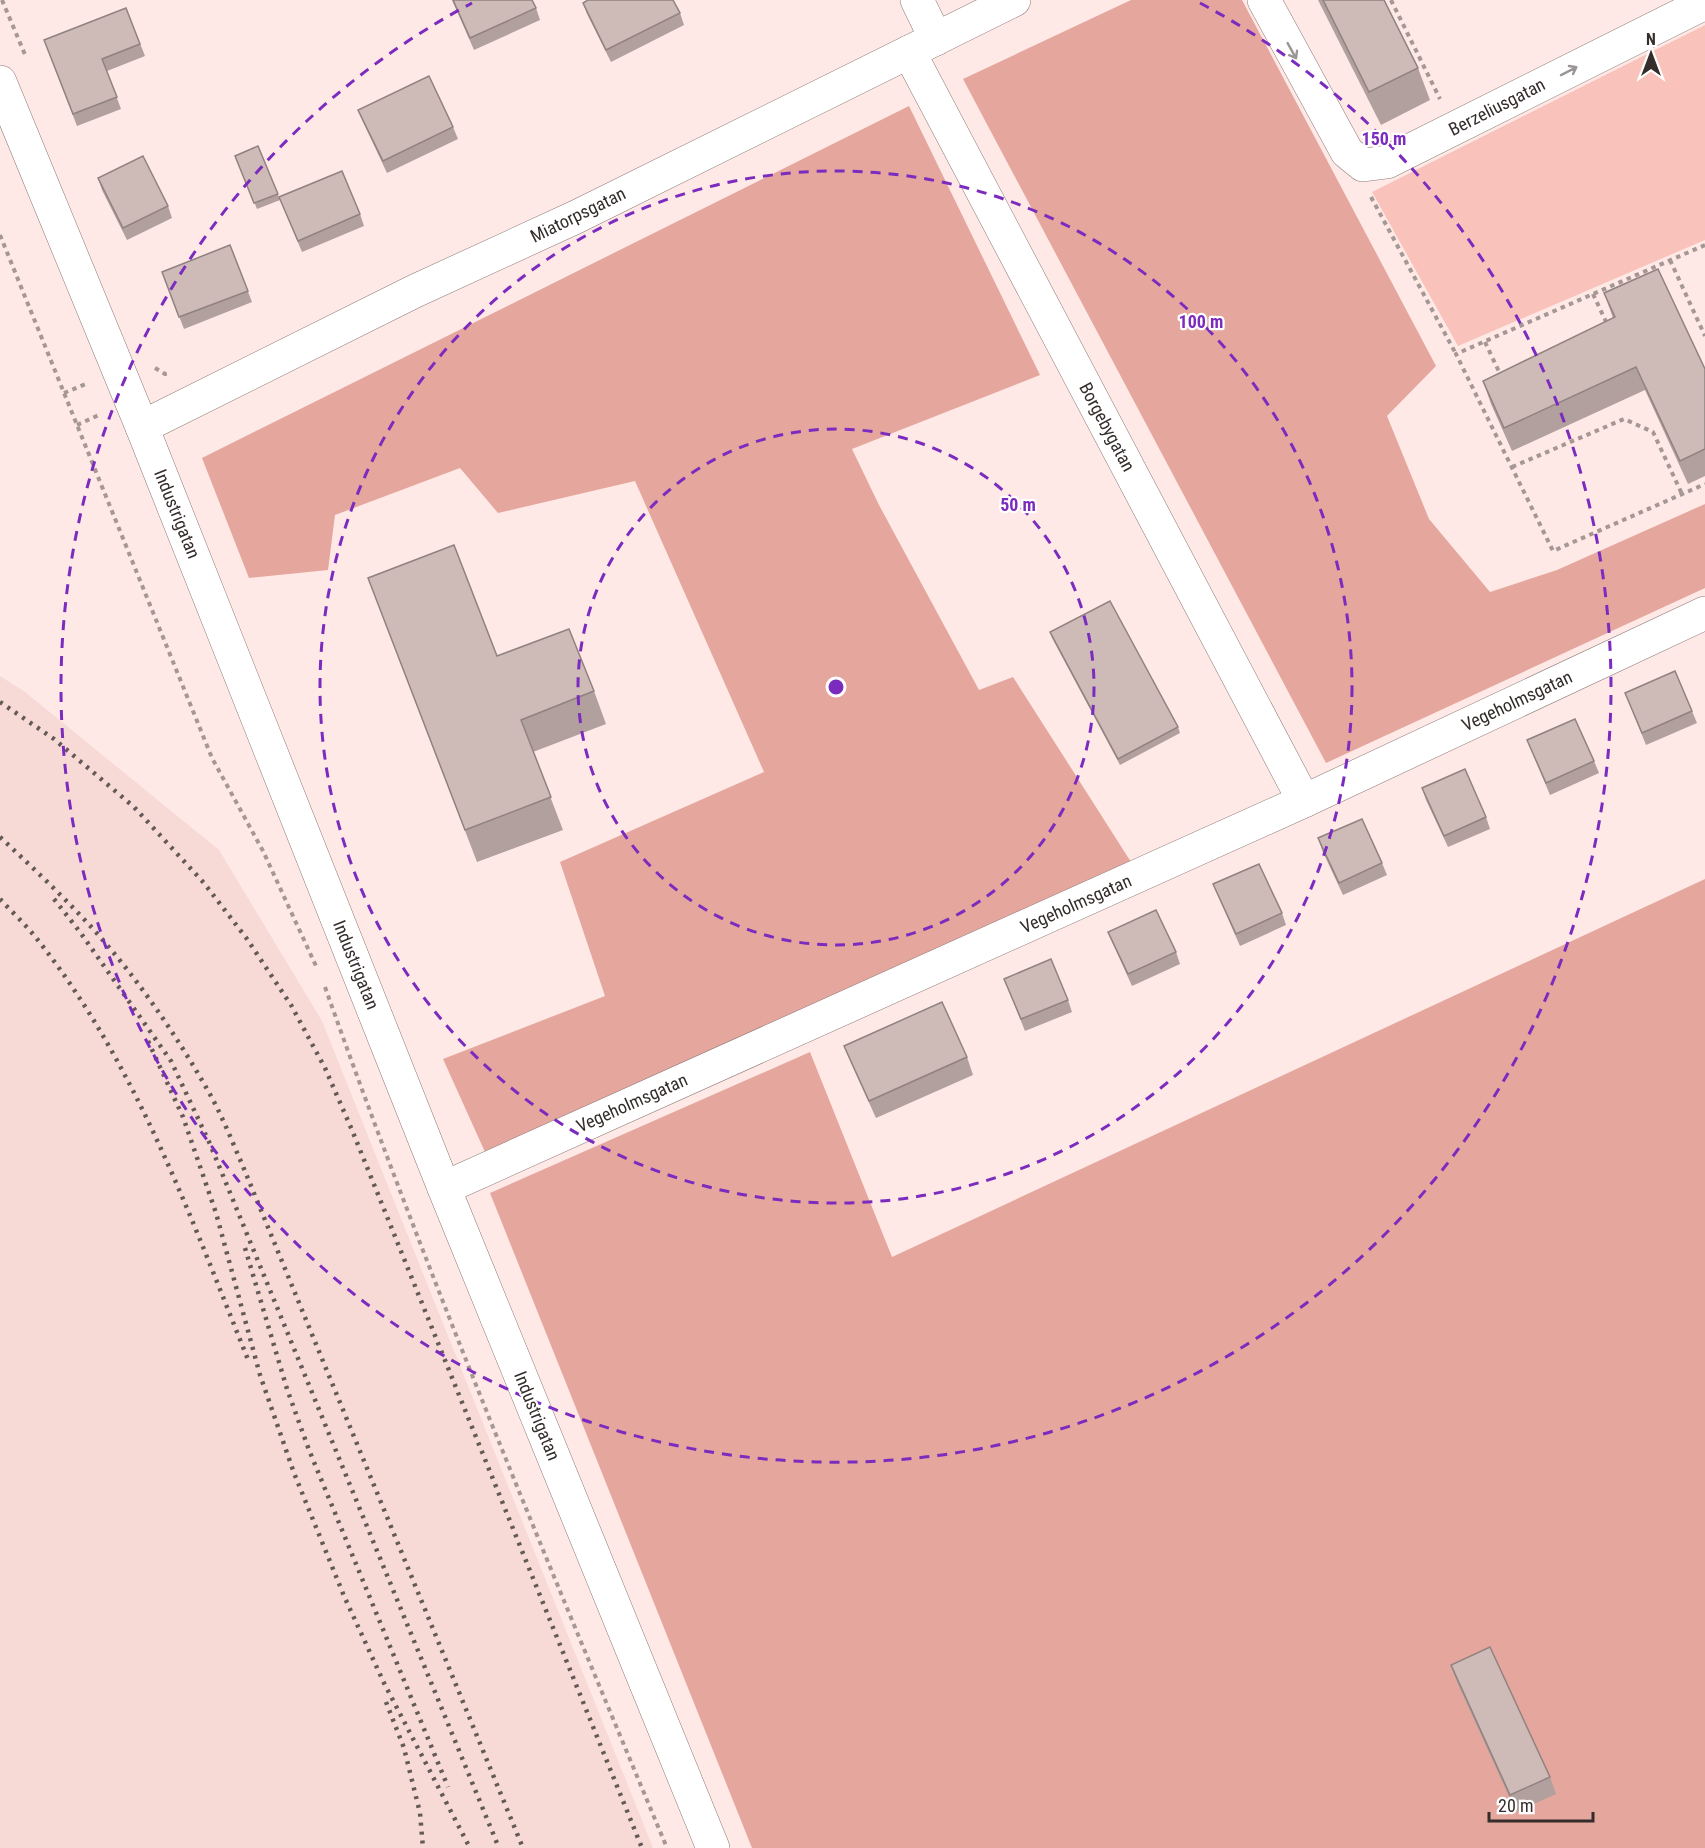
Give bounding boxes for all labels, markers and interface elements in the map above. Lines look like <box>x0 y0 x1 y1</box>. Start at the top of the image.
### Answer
north arrow <box>1621 24 1681 84</box>
text: N <box>1646 30 1656 49</box>
one-way arrow <box>1287 42 1298 60</box>
one-way arrow <box>1560 65 1577 77</box>
street label: Berzeliusgatan <box>1445 73 1548 140</box>
text: 150 m <box>1362 128 1406 149</box>
street label: Miatorpsgatan <box>527 182 629 247</box>
text: 100 m <box>1179 311 1223 332</box>
street label: Borgebygatan <box>1075 379 1140 475</box>
street label: Industrigatan <box>150 466 205 561</box>
text: 50 m <box>1000 494 1036 515</box>
street label: Vegeholmsgatan <box>1458 666 1575 735</box>
centre of rings <box>826 677 846 697</box>
street label: Vegeholmsgatan <box>1017 870 1135 937</box>
street label: Industrigatan <box>329 917 384 1012</box>
street label: Vegeholmsgatan <box>573 1069 691 1136</box>
street label: Industrigatan <box>510 1368 565 1463</box>
scale bar <box>1489 1785 1592 1823</box>
text: 20 m <box>1498 1795 1533 1816</box>

